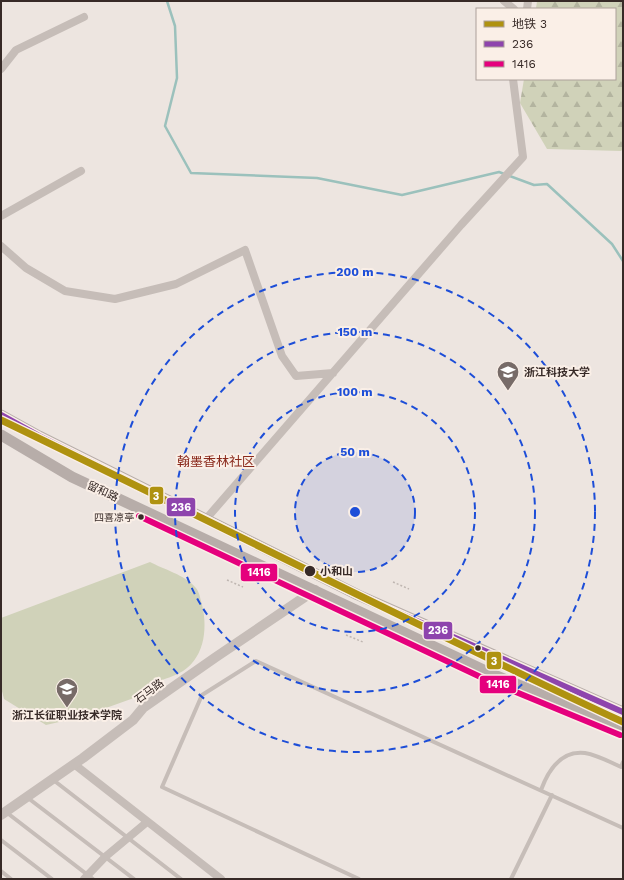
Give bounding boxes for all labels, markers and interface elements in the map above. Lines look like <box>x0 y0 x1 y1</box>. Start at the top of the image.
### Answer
legend <box>476 8 616 80</box>
text: 地铁 3 <box>512 17 547 31</box>
text: 236 <box>512 37 533 51</box>
text: 1416 <box>512 57 536 71</box>
text: 200 m <box>336 265 374 279</box>
text: 150 m <box>338 325 372 339</box>
school or university icon: 浙江科技大学 <box>495 359 521 392</box>
place label: 浙江科技大学 <box>524 366 590 379</box>
text: 100 m <box>337 385 373 399</box>
text: 50 m <box>340 445 370 459</box>
district label: 翰墨香林社区 <box>177 454 255 469</box>
street label: 留和路 <box>85 479 120 504</box>
line badge: 3 <box>149 486 164 505</box>
text: 3 <box>153 490 160 503</box>
line badge: 236 <box>166 497 196 517</box>
text: 236 <box>171 501 191 514</box>
centre of rings <box>348 505 362 519</box>
place label: 四喜凉亭 <box>94 512 134 523</box>
marker: 四喜凉亭 <box>136 512 146 522</box>
line badge: 1416 <box>240 563 278 582</box>
marker: 小和山 <box>303 564 317 578</box>
place label: 小和山 <box>320 565 353 578</box>
text: 1416 <box>247 566 271 579</box>
line badge: 236 <box>423 621 453 640</box>
text: 236 <box>428 624 448 637</box>
unlabelled marker <box>473 643 483 653</box>
line badge: 3 <box>486 651 502 670</box>
text: 3 <box>491 655 498 668</box>
line badge: 1416 <box>479 675 517 694</box>
school or university icon: 浙江长征职业技术学院 <box>54 676 80 709</box>
street label: 石马路 <box>132 676 166 707</box>
text: 1416 <box>486 678 510 691</box>
place label: 浙江长征职业技术学院 <box>12 709 122 722</box>

